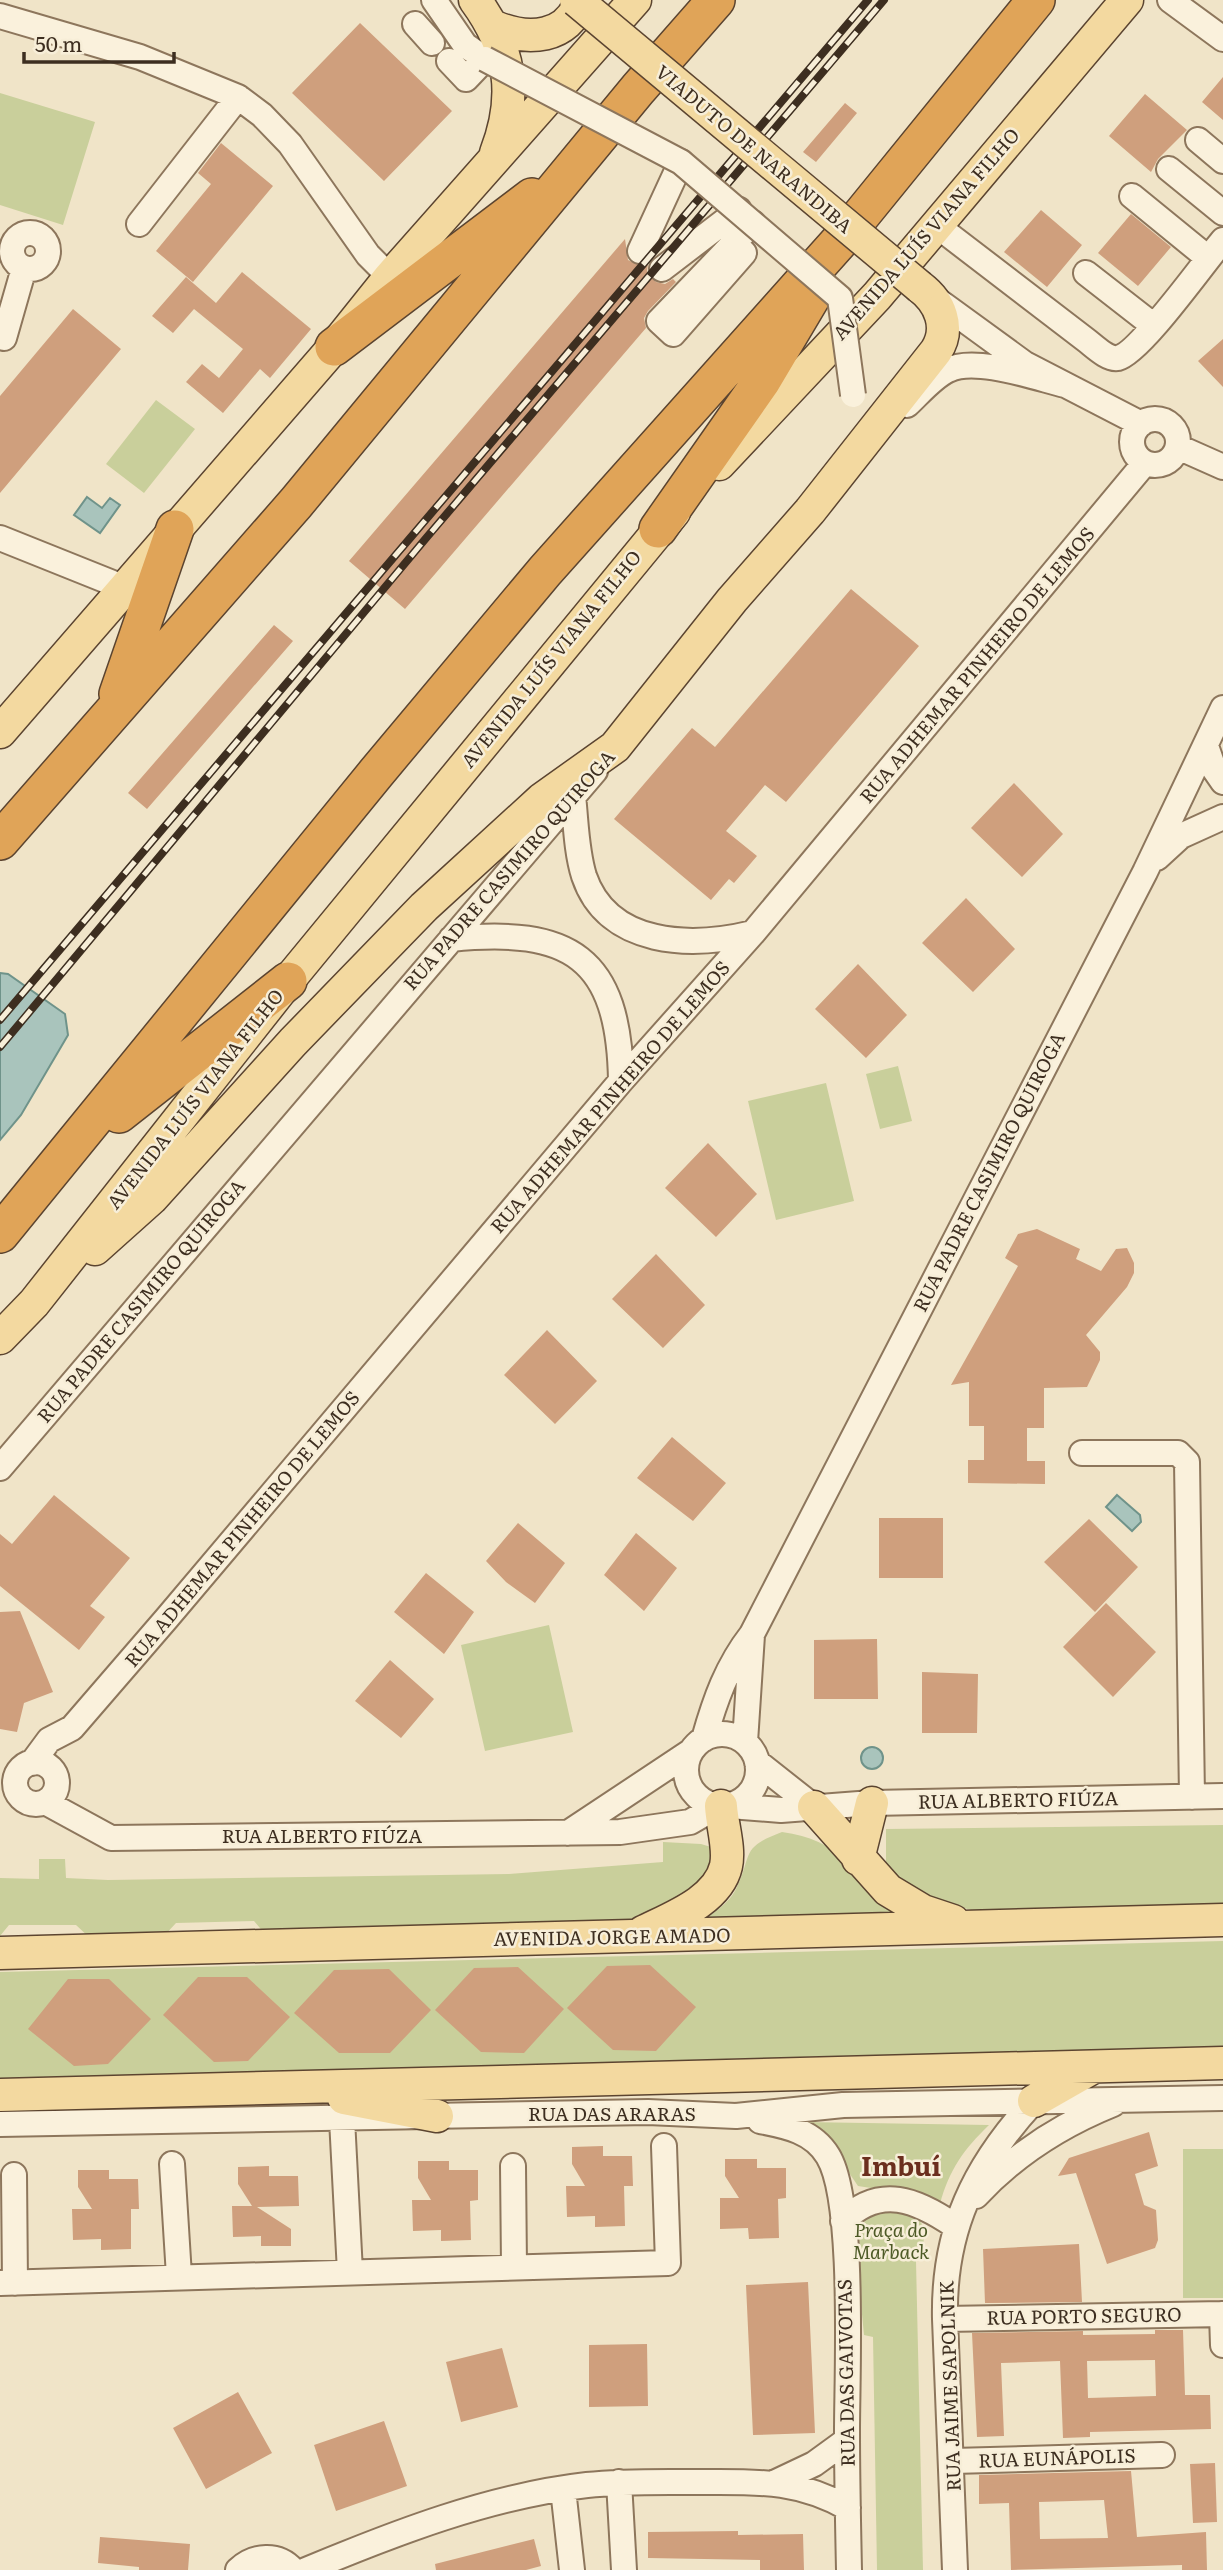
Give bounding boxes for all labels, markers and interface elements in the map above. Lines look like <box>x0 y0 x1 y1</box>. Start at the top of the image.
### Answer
scale bar <box>24 21 175 65</box>
text: 50 m <box>35 27 82 58</box>
street label: VIADUTO DE NARANDIBA <box>650 57 859 239</box>
street label: AVENIDA LUÍS VIANA FILHO <box>825 121 1025 346</box>
street label: RUA ADHEMAR PINHEIRO DE LEMOS <box>852 520 1100 809</box>
street label: AVENIDA LUÍS VIANA FILHO <box>453 544 647 773</box>
street label: RUA PADRE CASIMIRO QUIROGA <box>396 743 621 996</box>
street label: RUA ADHEMAR PINHEIRO DE LEMOS <box>483 954 736 1239</box>
street label: AVENIDA LUÍS VIANA FILHO <box>99 982 289 1215</box>
street label: RUA PADRE CASIMIRO QUIROGA <box>905 1027 1071 1316</box>
street label: RUA PADRE CASIMIRO QUIROGA <box>30 1172 251 1428</box>
street label: RUA ADHEMAR PINHEIRO DE LEMOS <box>117 1384 365 1673</box>
street label: RUA ALBERTO FIÚZA <box>917 1783 1118 1815</box>
street label: RUA ALBERTO FIÚZA <box>222 1821 422 1849</box>
street label: AVENIDA JORGE AMADO <box>493 1920 731 1952</box>
street label: RUA DAS ARARAS <box>528 2099 696 2127</box>
district label: Imbuí <box>861 2145 941 2184</box>
park label: Praça do Marback <box>852 2215 930 2265</box>
street label: RUA DAS GAIVOTAS <box>829 2279 861 2467</box>
street label: RUA JAIME SAPOLNIK <box>931 2280 967 2492</box>
street label: RUA PORTO SEGURO <box>986 2299 1182 2331</box>
street label: RUA EUNÁPOLIS <box>978 2440 1136 2474</box>

